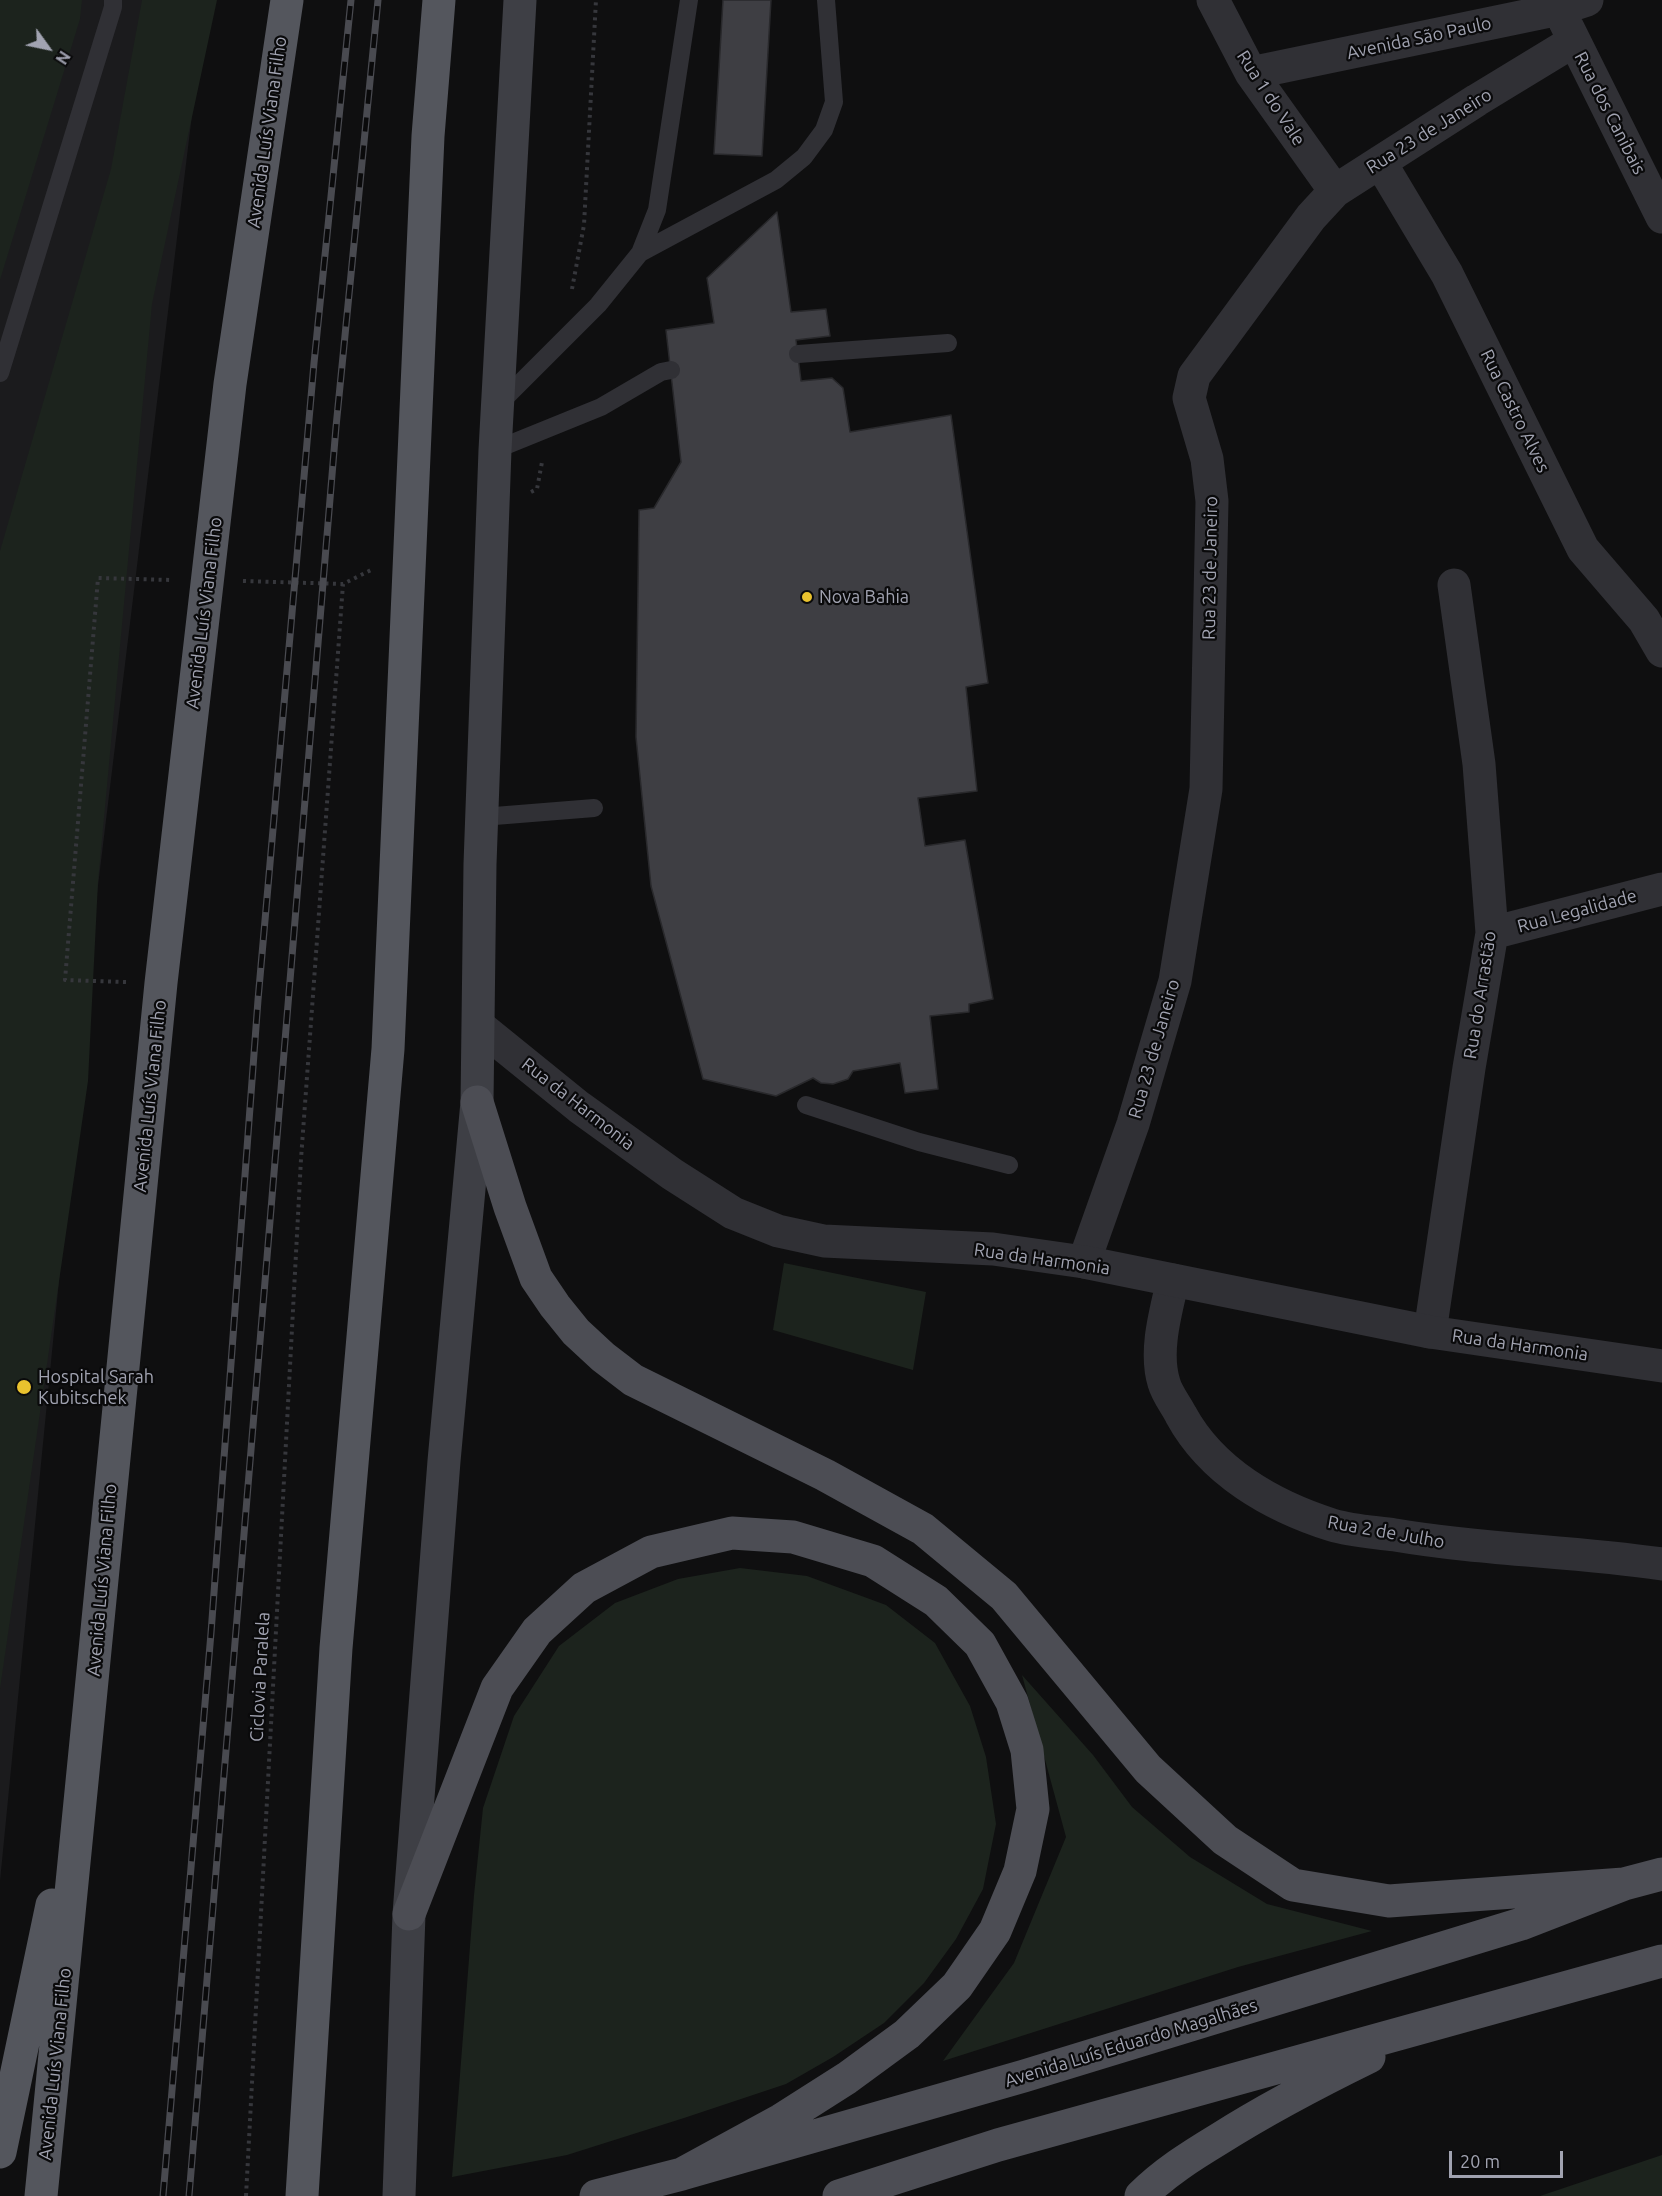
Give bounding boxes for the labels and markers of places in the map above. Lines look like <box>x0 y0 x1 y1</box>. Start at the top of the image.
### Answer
place label: Nova Bahia <box>819 586 909 608</box>
marker: Nova Bahia <box>800 590 814 604</box>
place label: Hospital Sarah Kubitschek <box>38 1366 154 1408</box>
marker: Hospital Sarah Kubitschek <box>15 1378 33 1396</box>

